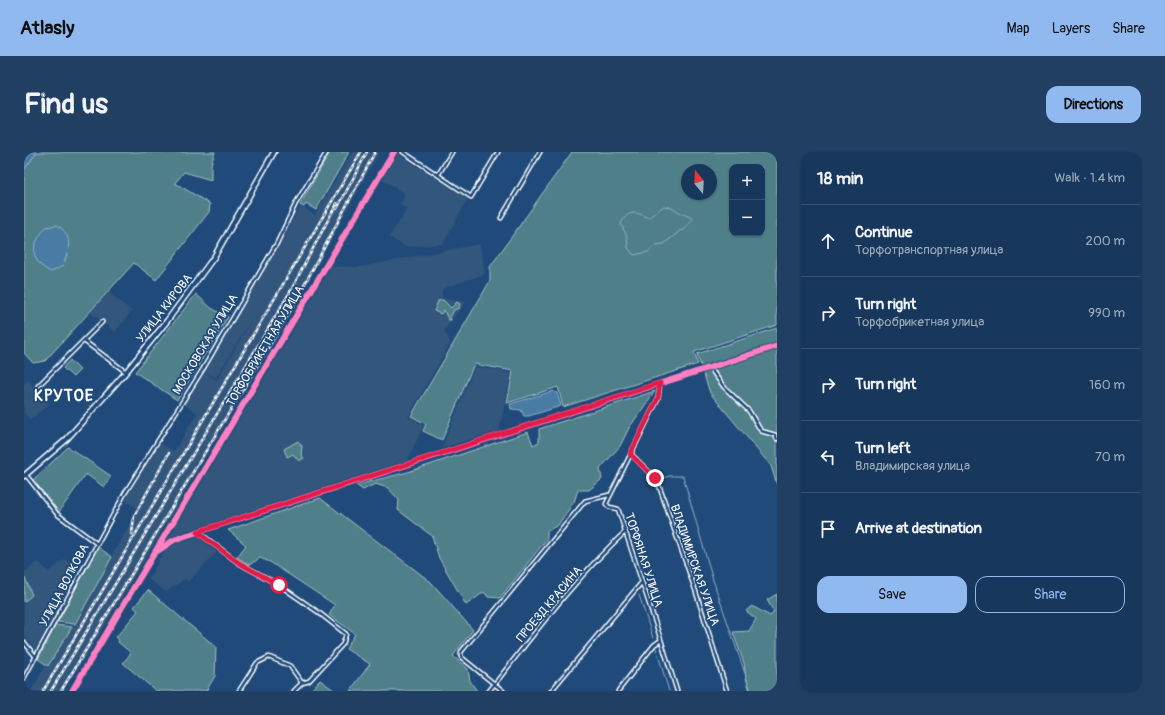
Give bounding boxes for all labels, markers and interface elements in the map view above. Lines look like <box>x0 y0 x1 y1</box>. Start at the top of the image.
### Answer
text: Atlasly <box>20 16 74 40</box>
text: Map <box>1007 20 1030 37</box>
text: Layers <box>1052 20 1090 37</box>
text: Share <box>1112 20 1145 37</box>
button: Directions <box>1046 86 1141 123</box>
text: Find us <box>24 87 108 122</box>
north arrow <box>681 164 717 200</box>
map controls <box>729 164 765 236</box>
button: + <box>729 164 765 200</box>
text: 18 min <box>817 168 863 189</box>
text: Walk · 1.4 km <box>1054 170 1125 186</box>
button: − <box>729 200 765 236</box>
text: Continue <box>855 223 913 242</box>
icon: ahead <box>817 230 839 252</box>
text: 200 m <box>1086 233 1125 249</box>
text: Торфотранспортная улица <box>855 242 1003 258</box>
street label: УЛИЦА КИРОВА <box>133 271 196 346</box>
street label: ТОРФОБРИКЕТНАЯ УЛИЦА <box>223 283 308 410</box>
street label: МОСКОВСКАЯ УЛИЦА <box>170 291 241 397</box>
text: Turn right <box>855 295 916 314</box>
icon: right <box>817 302 839 324</box>
text: 990 m <box>1088 305 1125 321</box>
text: Торфобрикетная улица <box>855 314 984 330</box>
icon: right <box>817 374 839 396</box>
text: Turn right <box>855 375 916 394</box>
text: 160 m <box>1089 377 1125 393</box>
district label: КРУТОЕ <box>34 386 94 406</box>
text: Turn left <box>855 439 911 458</box>
icon: left <box>817 446 839 468</box>
text: 70 m <box>1095 449 1125 465</box>
text: Владимирская улица <box>855 458 970 474</box>
route end <box>646 469 664 487</box>
street label: ВЛАДИМИРСКАЯ УЛИЦА <box>667 502 722 628</box>
street label: ТОРФЯНАЯ УЛИЦА <box>621 511 666 609</box>
icon: arrive <box>817 518 839 540</box>
text: Arrive at destination <box>855 519 982 538</box>
street label: УЛИЦА ВОЛКОВА <box>36 541 93 629</box>
street label: ПРОЕЗД КРАСИНА <box>513 563 586 645</box>
route start <box>270 576 288 594</box>
button: Save <box>817 576 967 613</box>
button: Share <box>975 576 1125 613</box>

